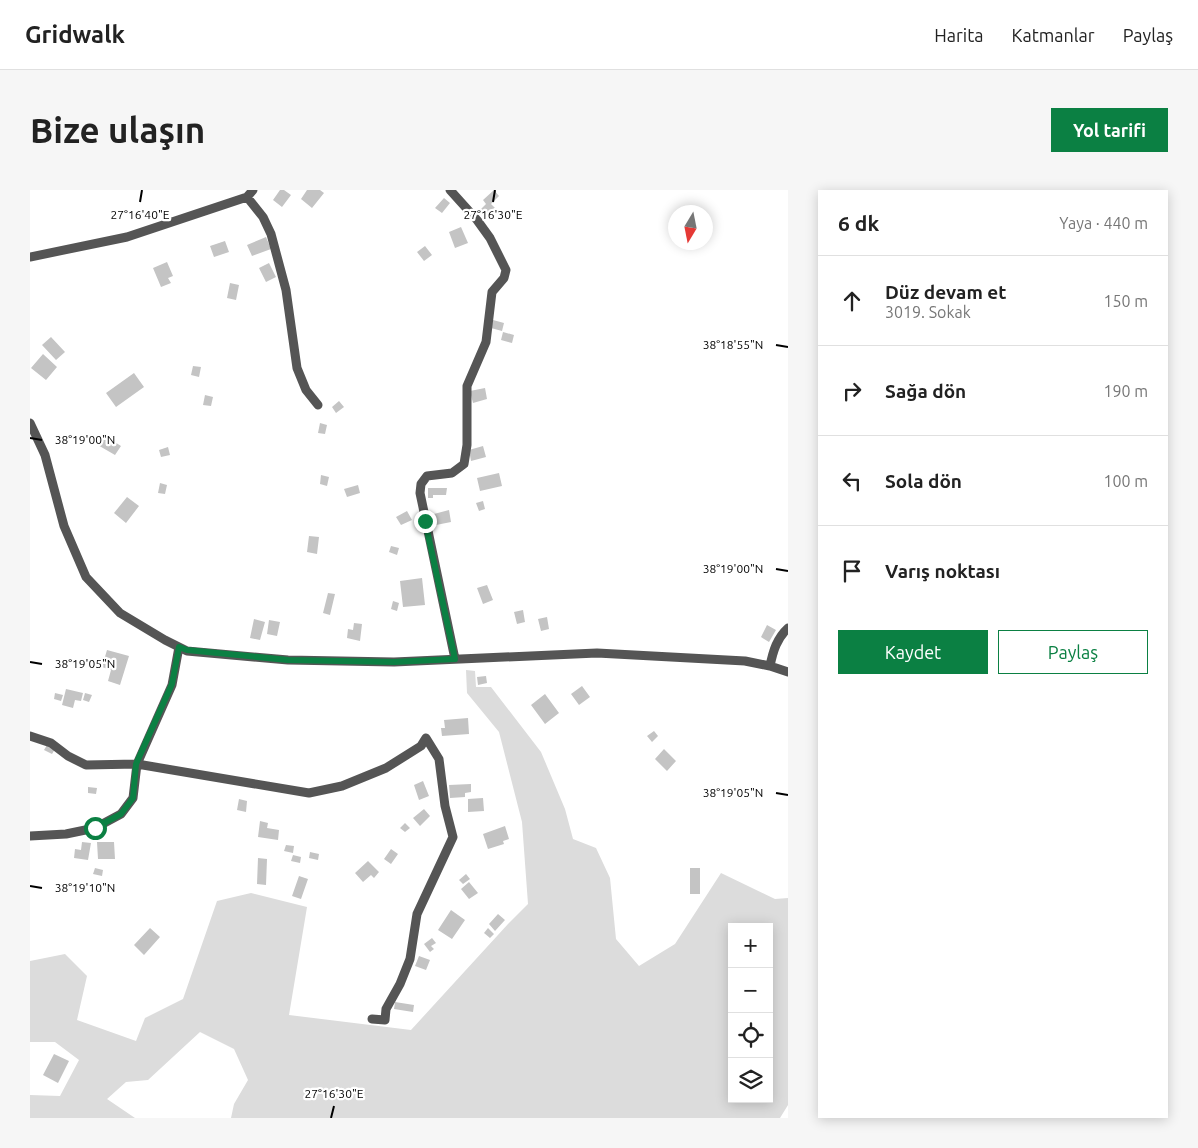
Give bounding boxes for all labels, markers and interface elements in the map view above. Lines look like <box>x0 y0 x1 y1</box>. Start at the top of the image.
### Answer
text: Gridwalk <box>25 21 125 48</box>
text: Harita <box>934 25 984 45</box>
text: Katmanlar <box>1012 25 1095 45</box>
text: Paylaş <box>1123 25 1173 45</box>
button: Yol tarifi <box>1051 108 1168 152</box>
text: Bize ulaşın <box>30 110 205 150</box>
north arrow <box>668 205 713 250</box>
text: 27°16'40"E <box>111 208 170 221</box>
text: 27°16'30"E <box>464 208 523 221</box>
text: 6 dk <box>838 211 879 235</box>
text: Yaya · 440 m <box>1059 214 1148 232</box>
text: Düz devam et <box>885 281 1006 303</box>
icon: ahead <box>838 287 866 315</box>
text: 150 m <box>1103 292 1148 310</box>
text: 3019. Sokak <box>885 303 971 321</box>
text: 38°18'55"N <box>703 338 763 351</box>
icon: right <box>838 377 866 405</box>
text: Sağa dön <box>885 380 966 402</box>
text: 190 m <box>1103 382 1148 400</box>
text: 38°19'00"N <box>55 433 115 446</box>
icon: left <box>838 467 866 495</box>
text: Sola dön <box>885 470 962 492</box>
text: 100 m <box>1103 472 1148 490</box>
route end <box>414 510 437 533</box>
icon: arrive <box>838 557 866 585</box>
text: Varış noktası <box>885 560 1000 582</box>
text: 38°19'00"N <box>703 562 763 575</box>
button: Kaydet <box>838 630 988 674</box>
button: Paylaş <box>998 630 1148 674</box>
text: 38°19'05"N <box>55 657 115 670</box>
text: 38°19'05"N <box>703 786 763 799</box>
route start <box>84 817 107 840</box>
text: 38°19'10"N <box>55 881 115 894</box>
map controls <box>728 923 773 1103</box>
button: + <box>728 923 773 968</box>
button: − <box>728 968 773 1013</box>
button: locate <box>728 1013 773 1058</box>
button: layers <box>728 1058 773 1103</box>
text: 27°16'30"E <box>305 1087 364 1100</box>

